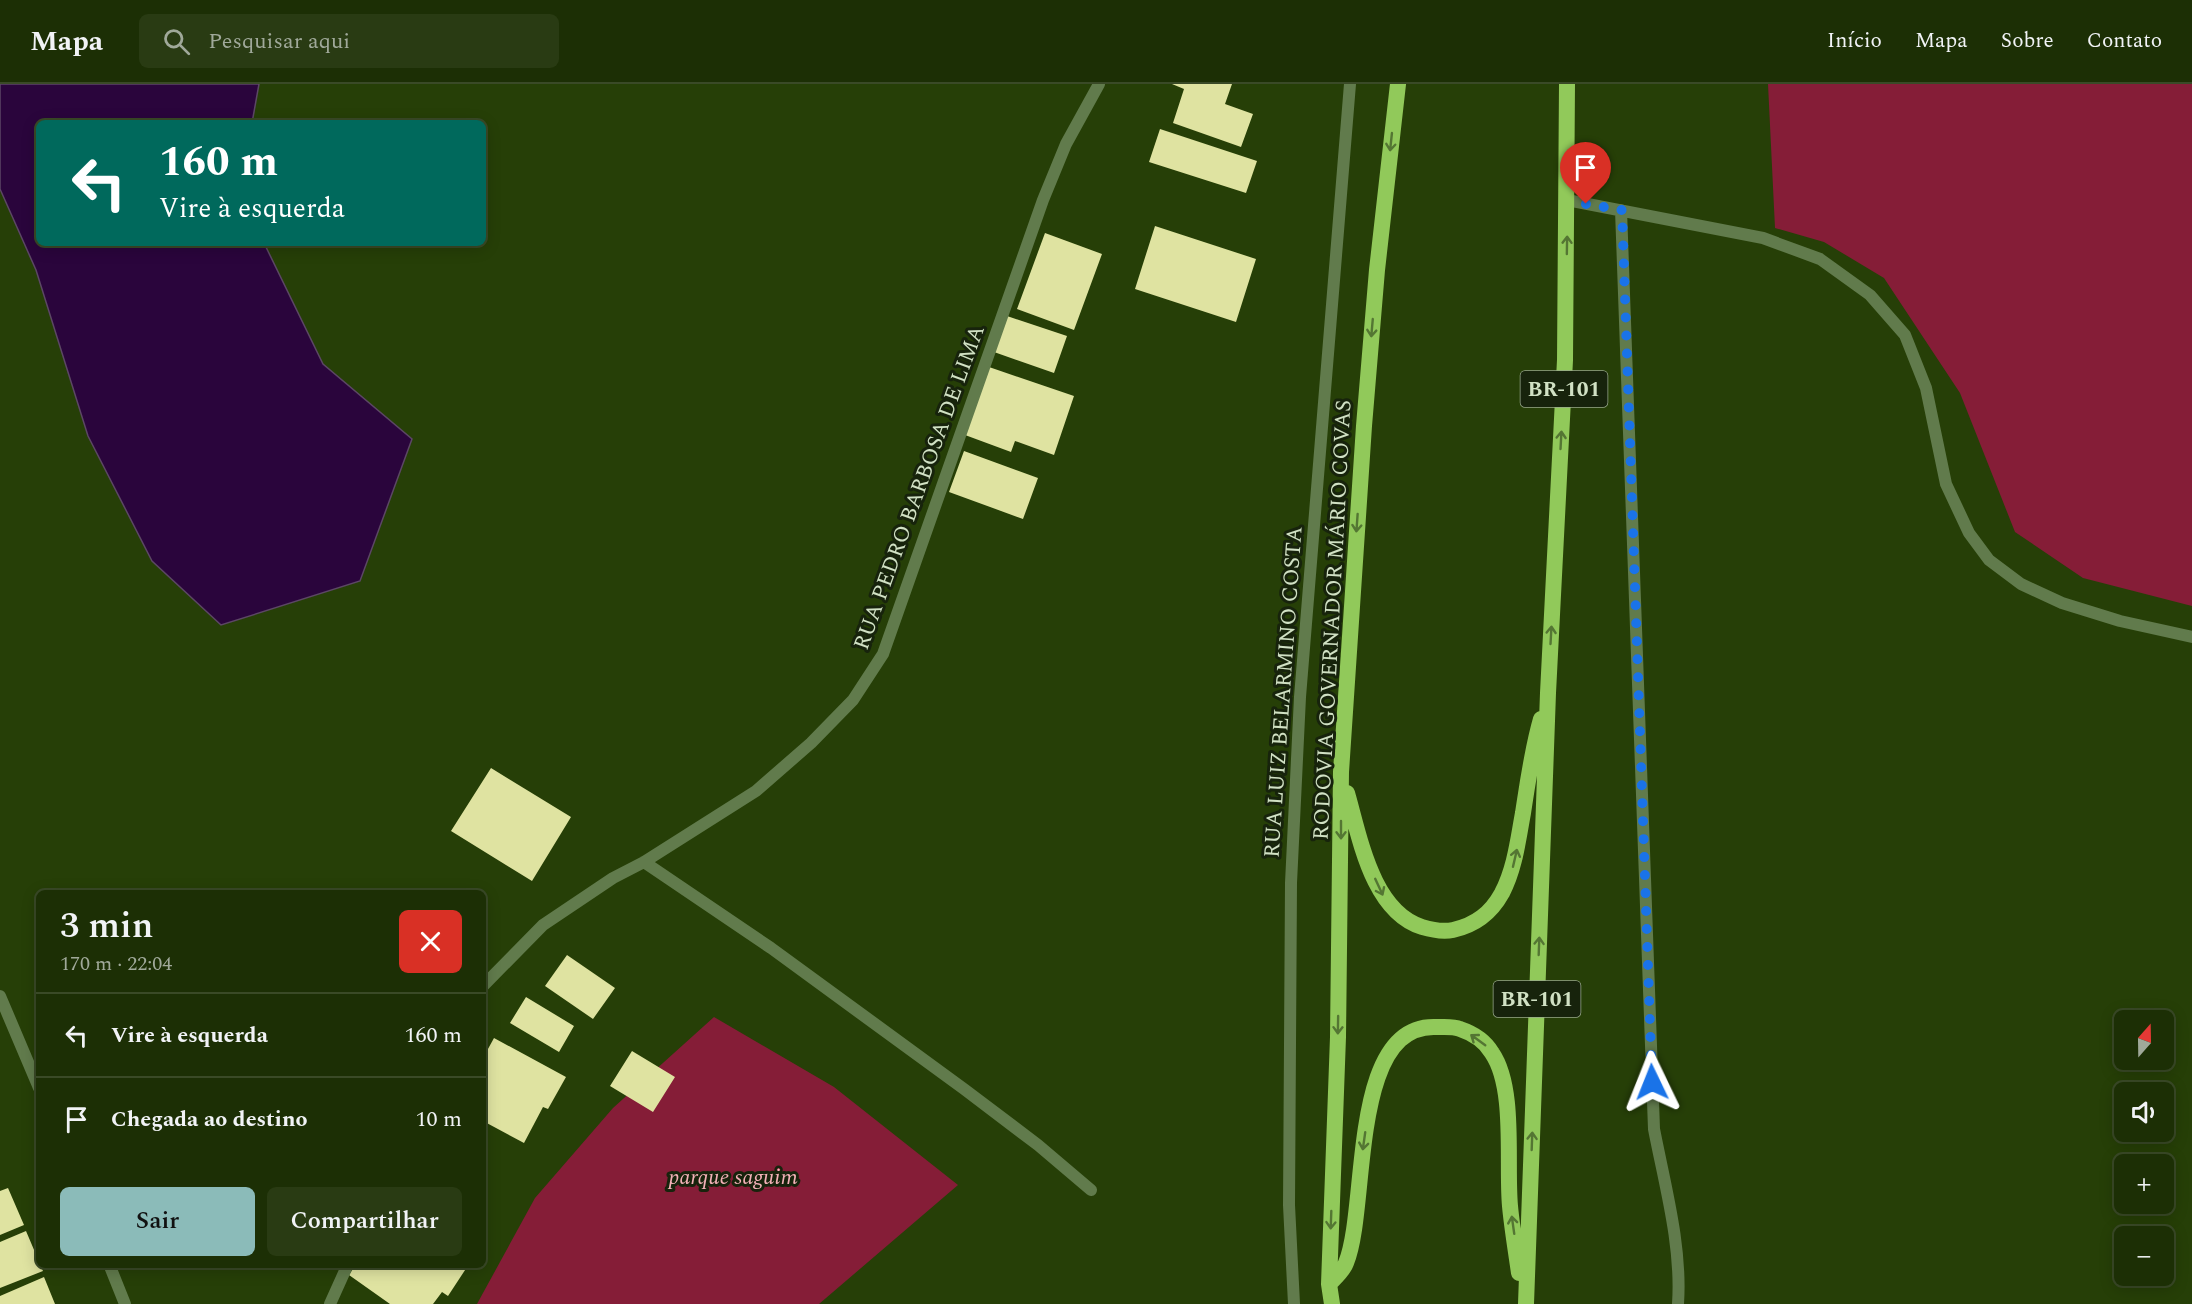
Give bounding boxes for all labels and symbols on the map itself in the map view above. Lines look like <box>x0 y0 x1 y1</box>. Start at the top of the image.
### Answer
one-way arrow <box>1385 132 1396 152</box>
pin <box>1560 142 1611 204</box>
one-way arrow <box>1561 236 1573 256</box>
one-way arrow <box>1366 318 1377 338</box>
street label: RUA PEDRO BARBOSA DE LIMA <box>845 320 994 655</box>
road number: BR-101 <box>1520 371 1608 407</box>
street label: RODOVIA GOVERNADOR MÁRIO COVAS <box>1304 399 1361 841</box>
one-way arrow <box>1556 431 1567 451</box>
one-way arrow <box>1352 512 1363 532</box>
street label: RUA LUIZ BELARMINO COSTA <box>1255 525 1312 859</box>
one-way arrow <box>1546 625 1557 645</box>
one-way arrow <box>1335 820 1347 840</box>
one-way arrow <box>1509 848 1521 867</box>
one-way arrow <box>1374 877 1386 895</box>
one-way arrow <box>1534 936 1545 956</box>
road number: BR-101 <box>1494 981 1580 1017</box>
north arrow <box>2114 1010 2174 1070</box>
one-way arrow <box>1332 1015 1344 1035</box>
one-way arrow <box>1470 1034 1486 1046</box>
position arrow <box>1620 1050 1684 1114</box>
one-way arrow <box>1358 1131 1369 1151</box>
one-way arrow <box>1526 1131 1538 1151</box>
park label: parque saguim <box>667 1161 798 1194</box>
one-way arrow <box>1326 1209 1337 1229</box>
one-way arrow <box>1507 1216 1518 1236</box>

